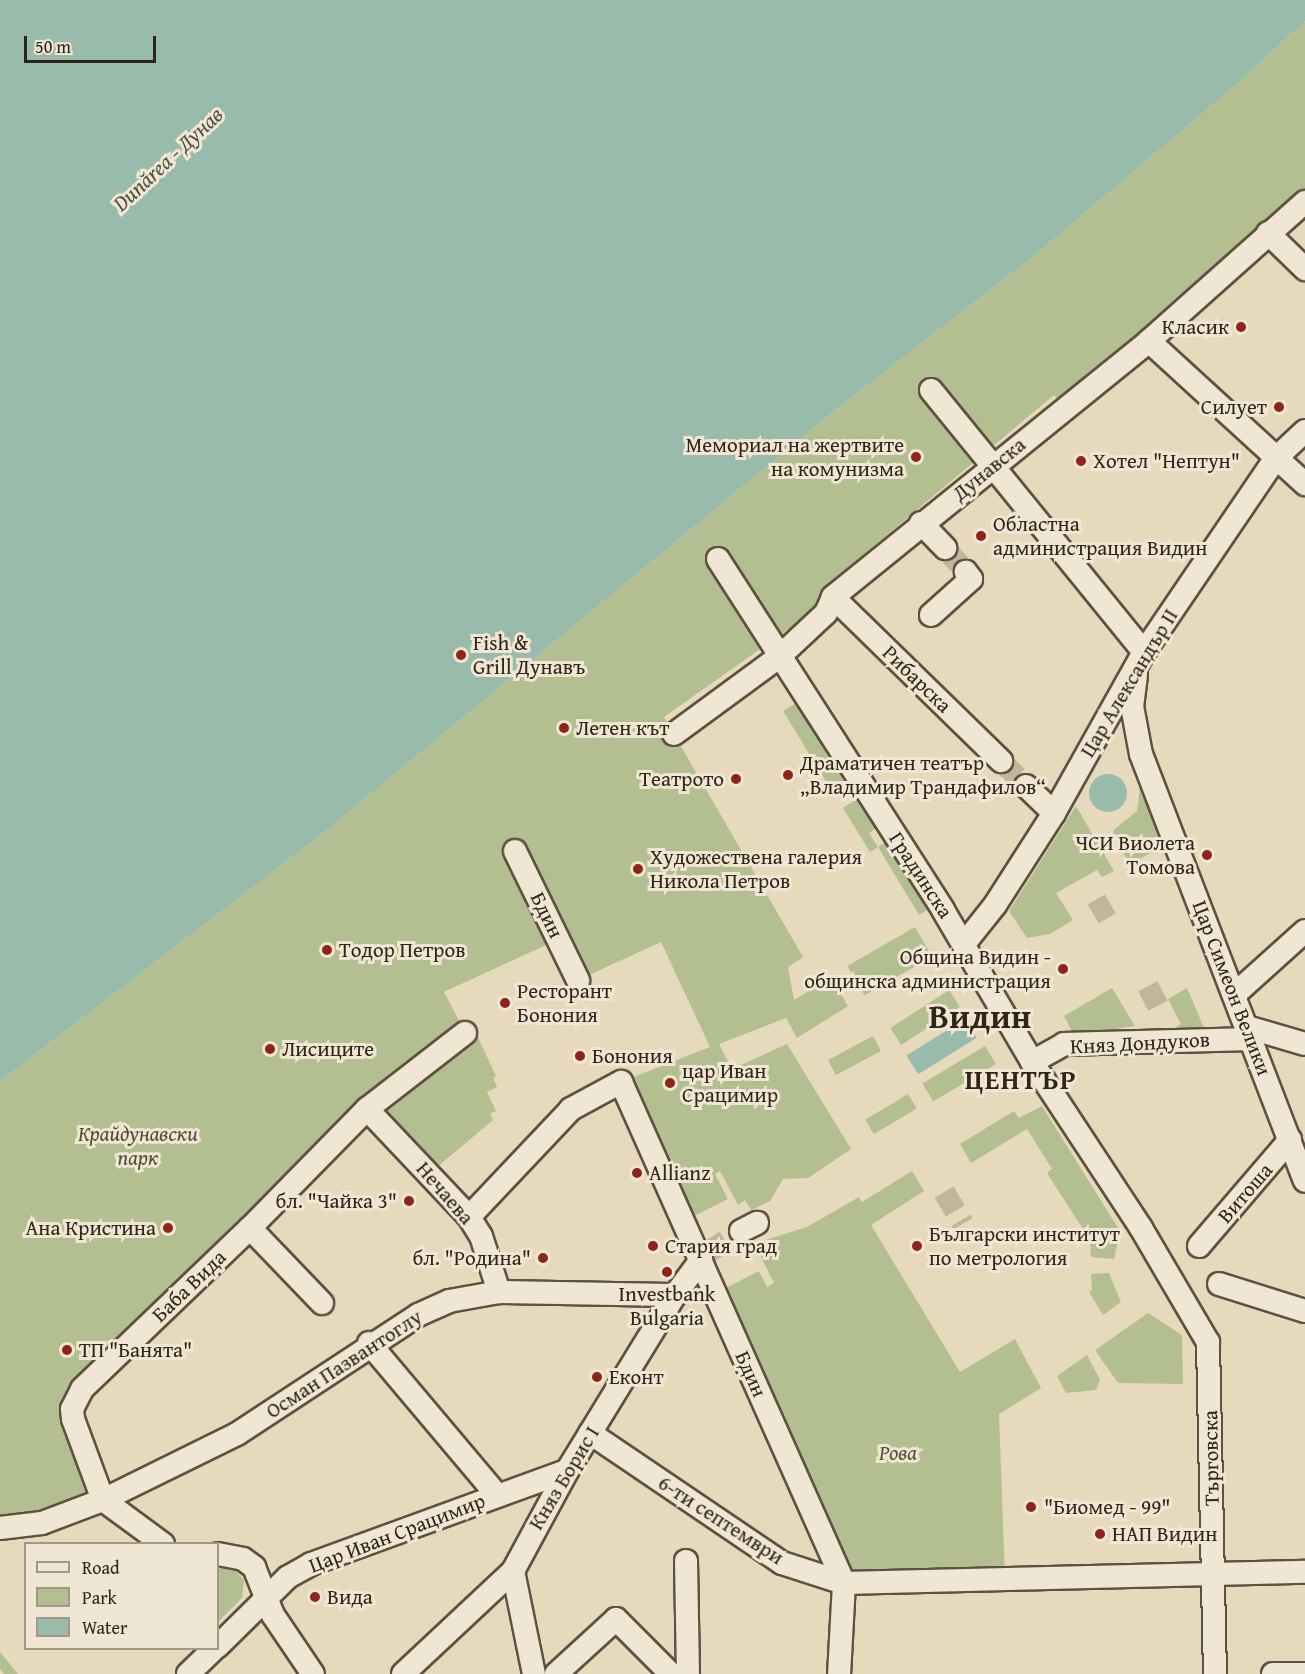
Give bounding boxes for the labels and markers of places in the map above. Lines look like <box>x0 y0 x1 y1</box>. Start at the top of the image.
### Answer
place label: Класик <box>1162 314 1229 340</box>
marker: Класик <box>1234 320 1248 334</box>
place label: Силует <box>1201 394 1267 420</box>
marker: Силует <box>1272 400 1286 414</box>
place label: Мемориал на жертвите на комунизма <box>686 432 904 482</box>
place label: Хотел "Нептун" <box>1093 448 1240 474</box>
marker: Мемориал на жертвите на комунизма <box>909 450 923 464</box>
marker: Хотел "Нептун" <box>1074 454 1088 468</box>
place label: Областна администрация Видин <box>993 511 1208 561</box>
marker: Областна администрация Видин <box>974 529 988 543</box>
place label: Fish & Grill Дунавъ <box>473 630 585 680</box>
marker: Fish & Grill Дунавъ <box>454 648 468 662</box>
place label: Летен кът <box>576 715 669 741</box>
marker: Летен кът <box>557 721 571 735</box>
place label: Драматичен театър „Владимир Трандафилов“ <box>800 750 1046 800</box>
place label: Театрото <box>639 766 724 792</box>
marker: Драматичен театър „Владимир Трандафилов“ <box>781 768 795 782</box>
marker: Театрото <box>729 772 743 786</box>
place label: ЧСИ Виолета Томова <box>1075 830 1195 880</box>
place label: Художествена галерия Никола Петров <box>650 844 862 894</box>
marker: ЧСИ Виолета Томова <box>1200 848 1214 862</box>
marker: Художествена галерия Никола Петров <box>631 862 645 876</box>
place label: Тодор Петров <box>339 937 465 963</box>
marker: Тодор Петров <box>320 943 334 957</box>
place label: Община Видин - общинска администрация <box>804 944 1051 994</box>
marker: Община Видин - общинска администрация <box>1056 962 1070 976</box>
place label: Ресторант Бонония <box>517 978 612 1028</box>
marker: Ресторант Бонония <box>498 996 512 1010</box>
place label: Лисиците <box>282 1036 374 1062</box>
marker: Лисиците <box>263 1042 277 1056</box>
place label: Бонония <box>592 1043 673 1069</box>
marker: Бонония <box>573 1049 587 1063</box>
place label: цар Иван Срацимир <box>682 1058 778 1108</box>
marker: цар Иван Срацимир <box>663 1076 677 1090</box>
place label: Allianz <box>649 1160 710 1186</box>
marker: Allianz <box>630 1166 644 1180</box>
place label: бл. "Чайка 3" <box>275 1188 397 1214</box>
marker: бл. "Чайка 3" <box>402 1194 416 1208</box>
place label: Ана Кристина <box>26 1215 156 1241</box>
marker: Ана Кристина <box>161 1221 175 1235</box>
place label: Български институт по метрология <box>929 1221 1120 1271</box>
place label: Стария град <box>665 1233 777 1259</box>
marker: Стария град <box>646 1239 660 1253</box>
marker: Български институт по метрология <box>910 1239 924 1253</box>
place label: бл. "Родина" <box>412 1245 531 1271</box>
marker: бл. "Родина" <box>536 1251 550 1265</box>
marker: Investbank Bulgaria <box>660 1265 674 1279</box>
place label: Investbank Bulgaria <box>618 1281 716 1331</box>
place label: ТП "Банята" <box>79 1337 192 1363</box>
marker: ТП "Банята" <box>60 1343 74 1357</box>
place label: Еконт <box>609 1364 664 1390</box>
marker: Еконт <box>590 1370 604 1384</box>
place label: "Биомед - 99" <box>1044 1494 1171 1520</box>
marker: "Биомед - 99" <box>1022 1498 1040 1516</box>
place label: НАП Видин <box>1112 1521 1217 1547</box>
marker: НАП Видин <box>1093 1527 1107 1541</box>
place label: Вида <box>327 1584 373 1610</box>
marker: Вида <box>308 1590 322 1604</box>

